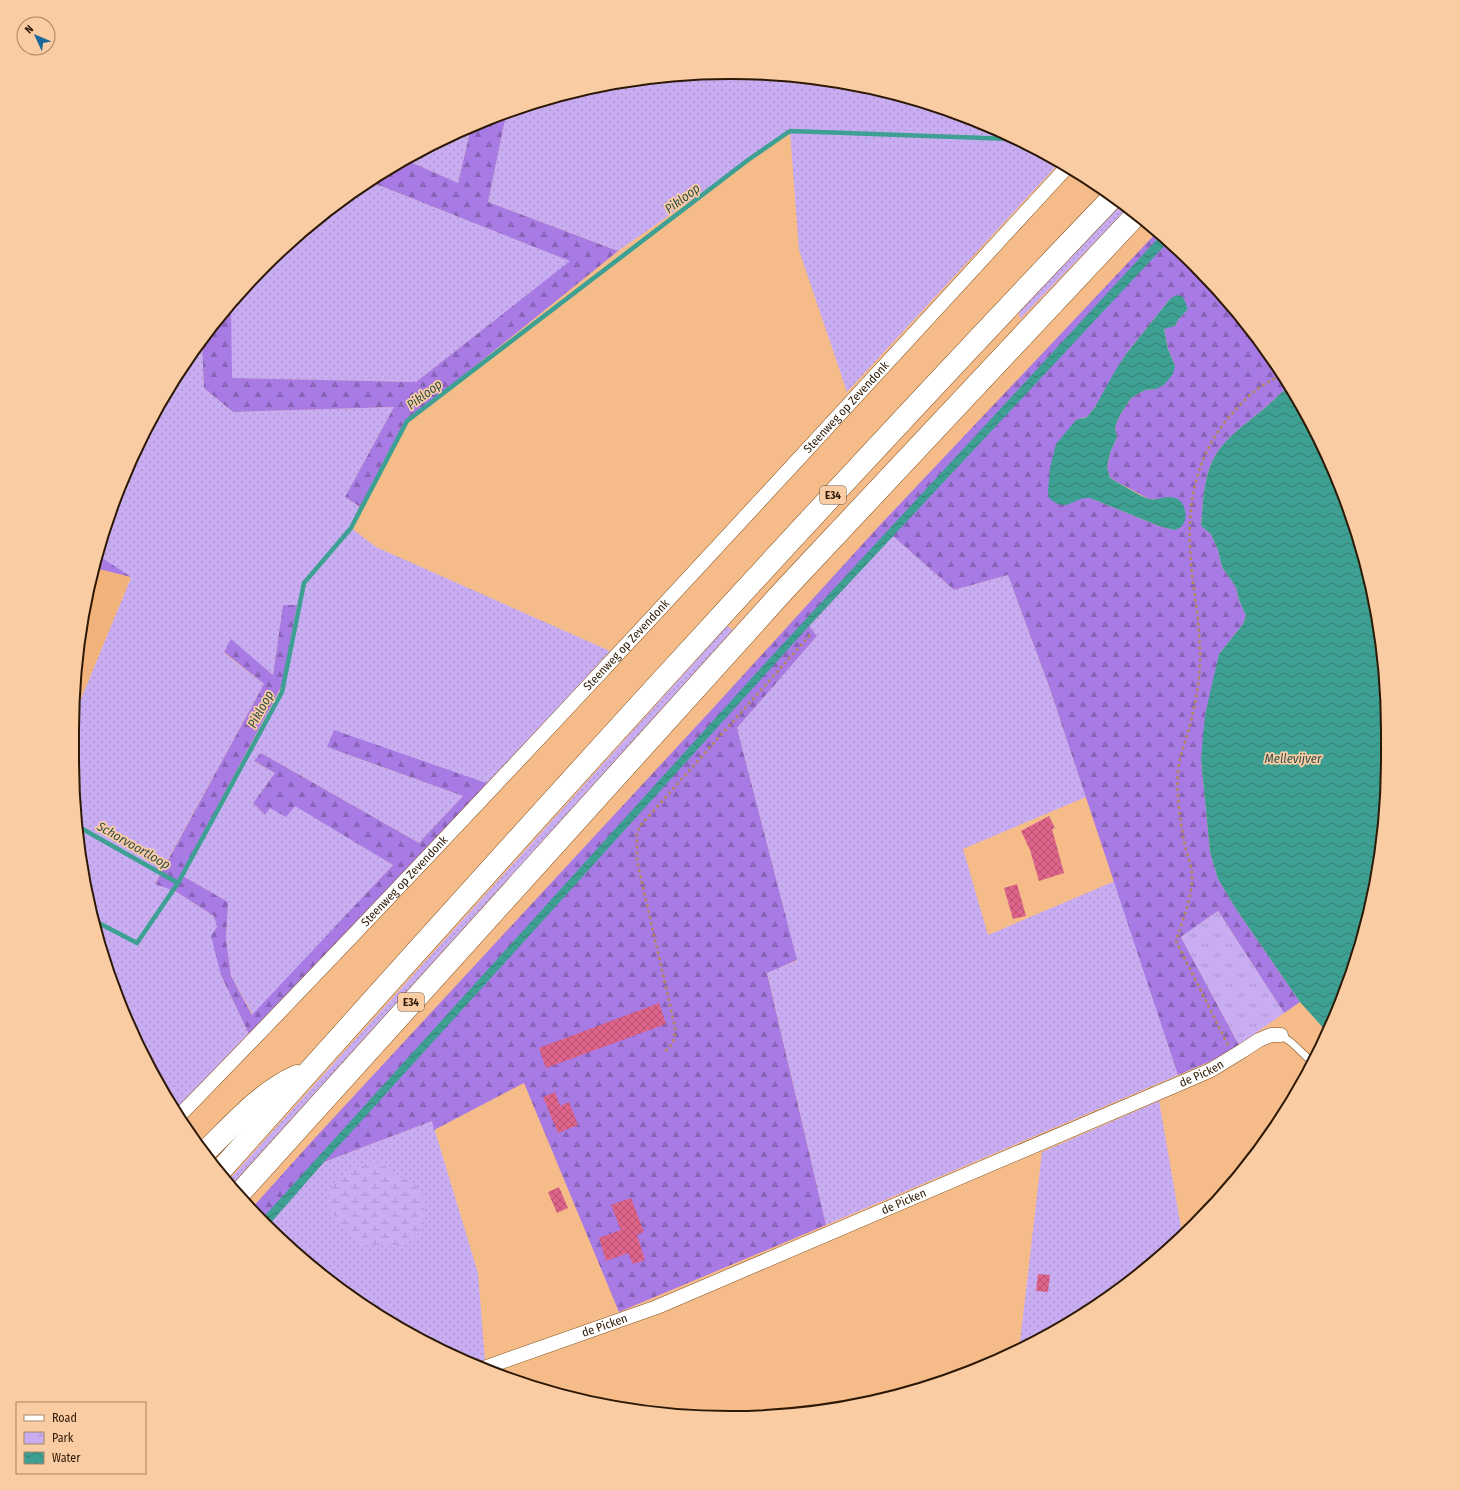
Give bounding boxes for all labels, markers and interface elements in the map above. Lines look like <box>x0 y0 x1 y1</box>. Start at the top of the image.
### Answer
north arrow <box>16 16 56 56</box>
text: N <box>22 23 36 36</box>
water label: Pikloop <box>662 180 703 216</box>
street label: Steenweg op Zevendonk <box>801 358 892 456</box>
water label: Pikloop <box>404 376 445 412</box>
road number: E34 <box>820 486 846 504</box>
street label: Steenweg op Zevendonk <box>581 596 672 693</box>
water label: Pikloop <box>244 688 277 731</box>
water label: Mellevijver <box>1265 751 1322 766</box>
water label: Schorvoortloop <box>94 818 173 872</box>
street label: Steenweg op Zevendonk <box>358 833 451 929</box>
road number: E34 <box>398 993 424 1011</box>
street label: de Picken <box>1177 1057 1226 1090</box>
street label: de Picken <box>879 1186 928 1217</box>
street label: de Picken <box>580 1311 629 1340</box>
legend <box>16 1402 146 1474</box>
text: Road <box>52 1411 77 1425</box>
text: Park <box>52 1431 74 1445</box>
text: Water <box>52 1451 81 1465</box>

